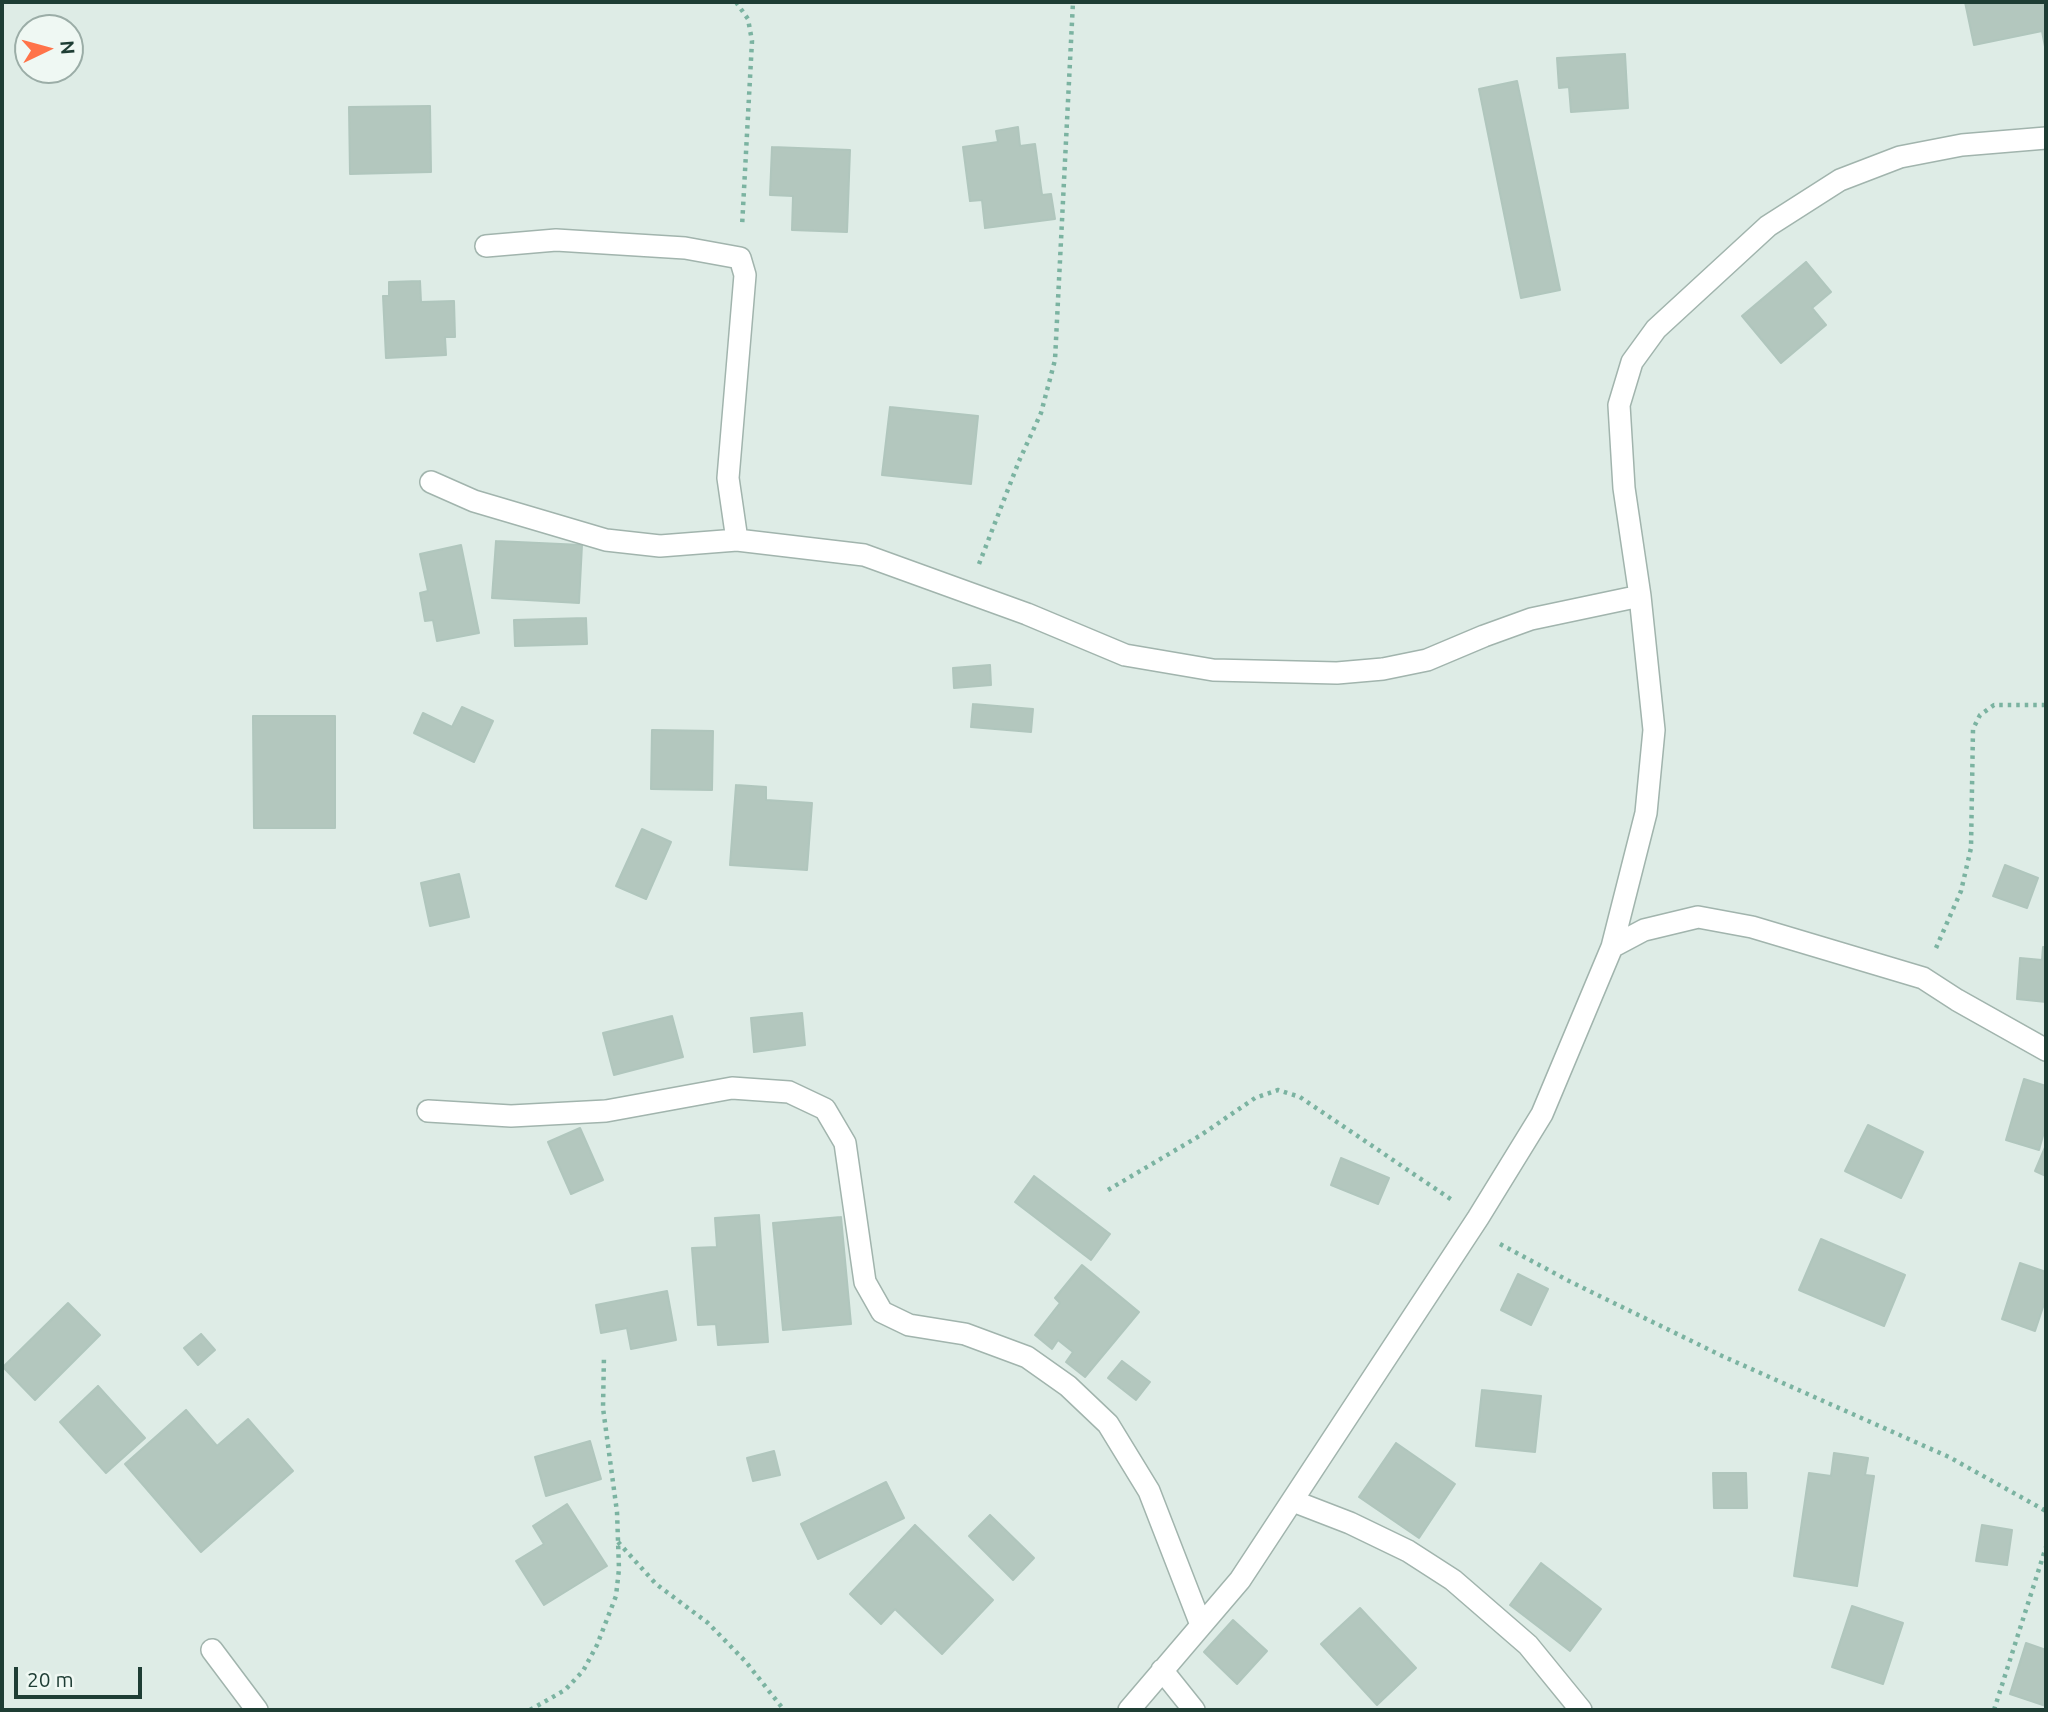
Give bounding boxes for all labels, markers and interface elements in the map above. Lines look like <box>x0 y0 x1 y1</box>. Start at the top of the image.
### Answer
north arrow <box>14 14 84 84</box>
text: N <box>56 39 80 55</box>
scale bar <box>18 1652 145 1696</box>
text: 20 m <box>27 1667 74 1691</box>

